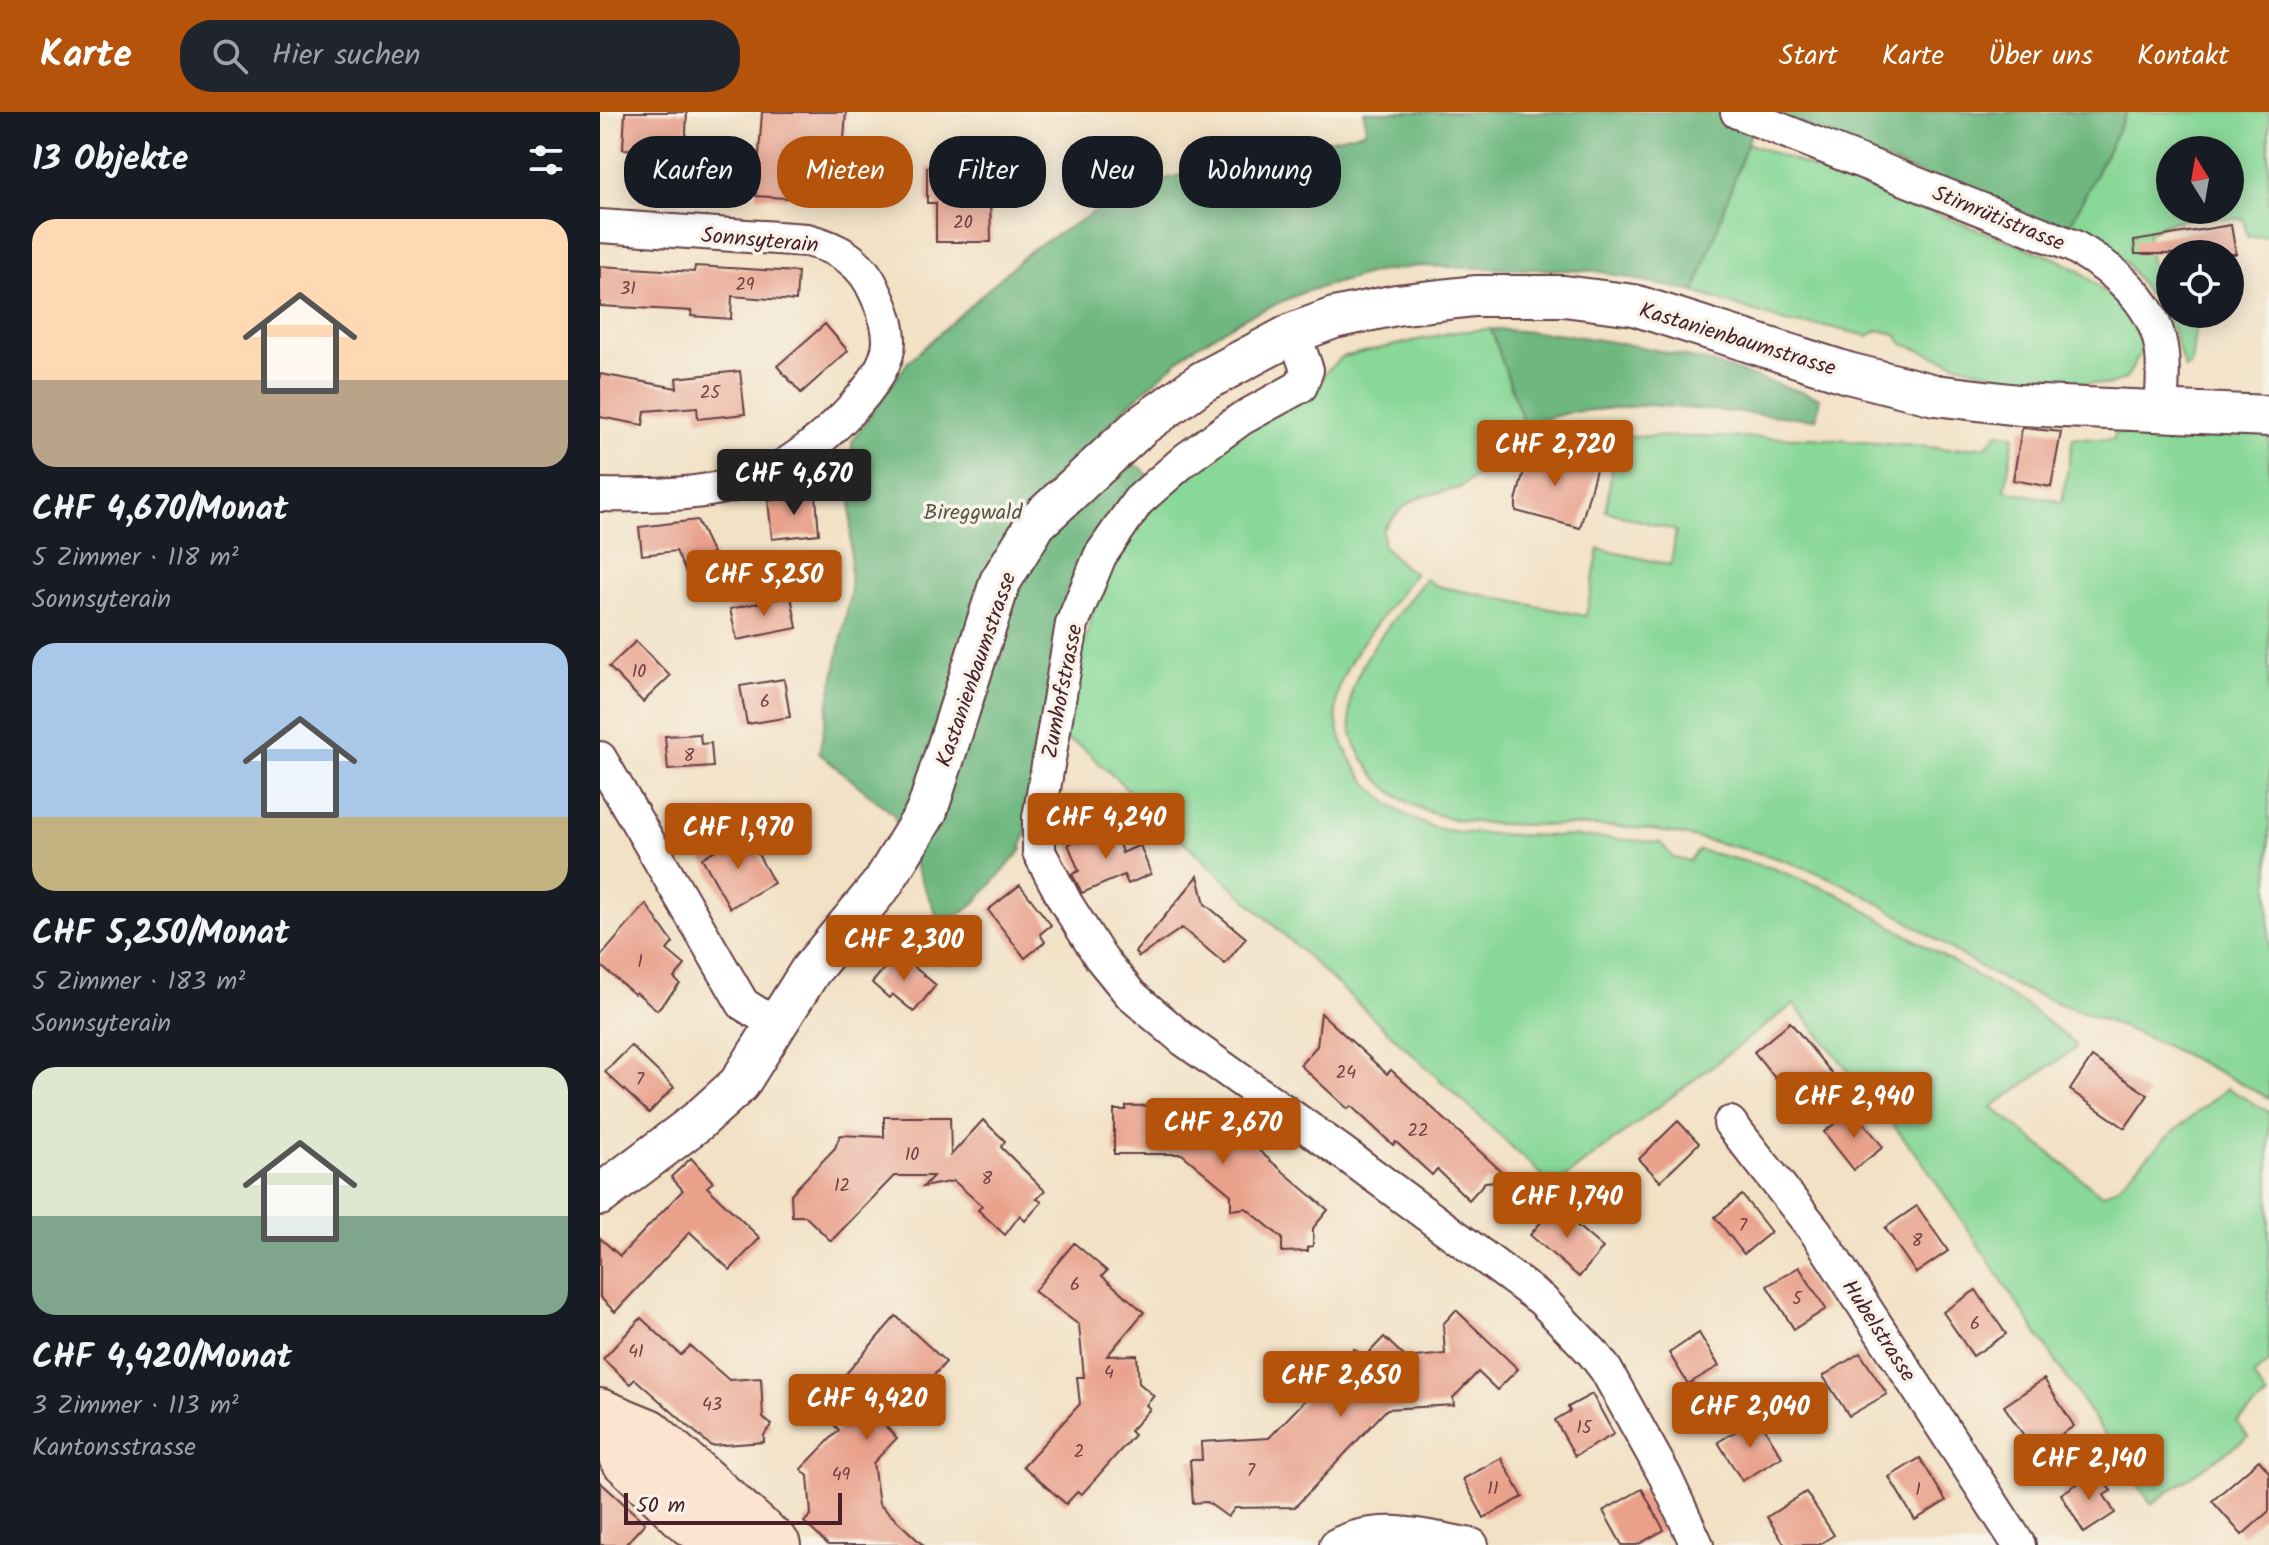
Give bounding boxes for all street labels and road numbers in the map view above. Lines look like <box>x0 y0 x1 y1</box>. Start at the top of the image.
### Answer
street label: Stirnrütistrasse <box>1927 177 2070 262</box>
street label: Sonnsyterain <box>700 219 820 264</box>
street label: Kastanienbaumstrasse <box>1635 294 1840 387</box>
street label: Kastanienbaumstrasse <box>928 567 1027 772</box>
street label: Zumhofstrasse <box>1033 621 1094 762</box>
street label: Hubelstrasse <box>1832 1273 1924 1390</box>

